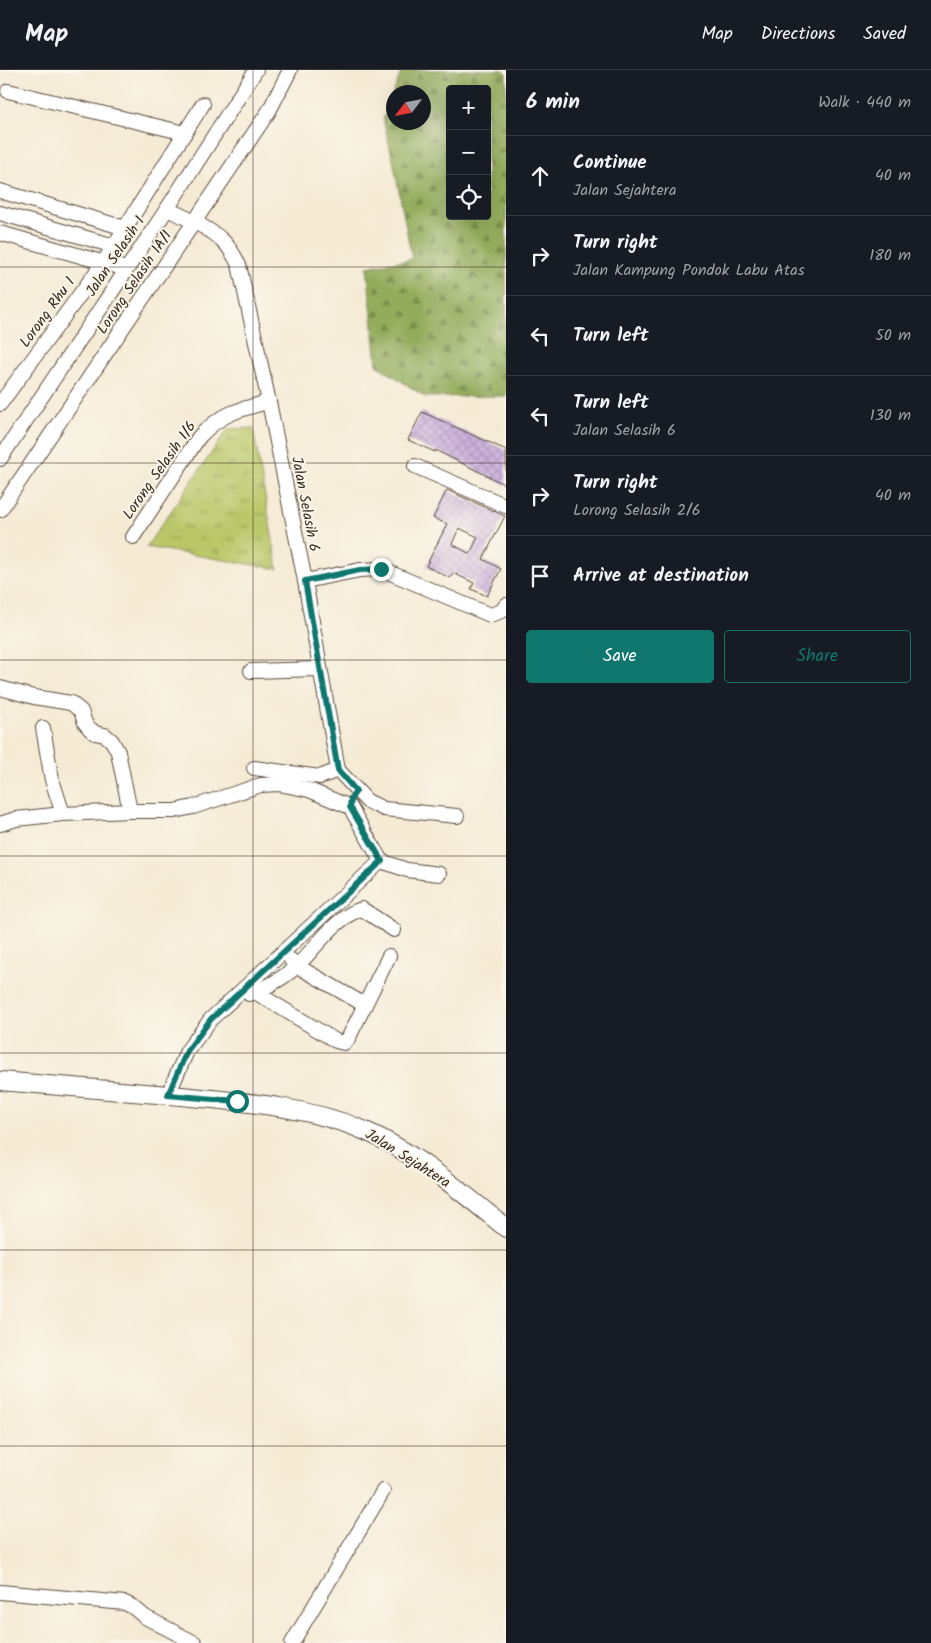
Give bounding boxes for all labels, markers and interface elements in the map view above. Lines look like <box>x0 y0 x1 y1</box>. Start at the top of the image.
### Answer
text: Map <box>25 15 68 54</box>
text: Map <box>701 20 733 49</box>
text: Directions <box>761 20 835 49</box>
text: Saved <box>863 20 906 49</box>
north arrow <box>386 85 431 130</box>
map controls <box>446 85 491 220</box>
button: + <box>446 85 491 130</box>
text: 6 min <box>526 86 580 119</box>
text: Walk · 440 m <box>818 90 911 115</box>
button: − <box>446 130 491 175</box>
text: Continue <box>573 148 646 178</box>
icon: ahead <box>526 162 554 190</box>
text: 40 m <box>875 163 911 188</box>
button: locate <box>446 175 491 220</box>
text: Jalan Sejahtera <box>573 178 676 203</box>
street label: Jalan Selasih 1 <box>80 211 152 302</box>
street label: Lorong Selasih 1A/1 <box>91 225 179 339</box>
text: Turn right <box>573 228 658 258</box>
icon: right <box>526 242 554 270</box>
text: 180 m <box>869 243 911 268</box>
text: Jalan Kampung Pondok Labu Atas <box>573 258 805 283</box>
street label: Lorong Rhu 1 <box>14 272 82 353</box>
text: Turn left <box>573 321 648 351</box>
icon: left <box>526 322 554 350</box>
text: 50 m <box>875 323 911 348</box>
text: Turn left <box>573 388 648 418</box>
icon: left <box>526 402 554 430</box>
text: 130 m <box>870 403 911 428</box>
street label: Lorong Selasih 1/6 <box>117 416 203 525</box>
text: Jalan Selasih 6 <box>573 418 676 443</box>
street label: Jalan Selasih 6 <box>284 455 326 554</box>
text: Turn right <box>573 468 658 498</box>
icon: right <box>526 482 554 510</box>
text: 40 m <box>875 483 911 508</box>
text: Lorong Selasih 2/6 <box>573 498 701 523</box>
route end <box>370 558 393 581</box>
text: Arrive at destination <box>573 561 749 591</box>
icon: arrive <box>526 562 554 590</box>
button: Save <box>526 630 714 683</box>
button: Share <box>724 630 911 683</box>
route start <box>226 1090 249 1113</box>
street label: Jalan Sejahtera <box>360 1123 455 1195</box>

